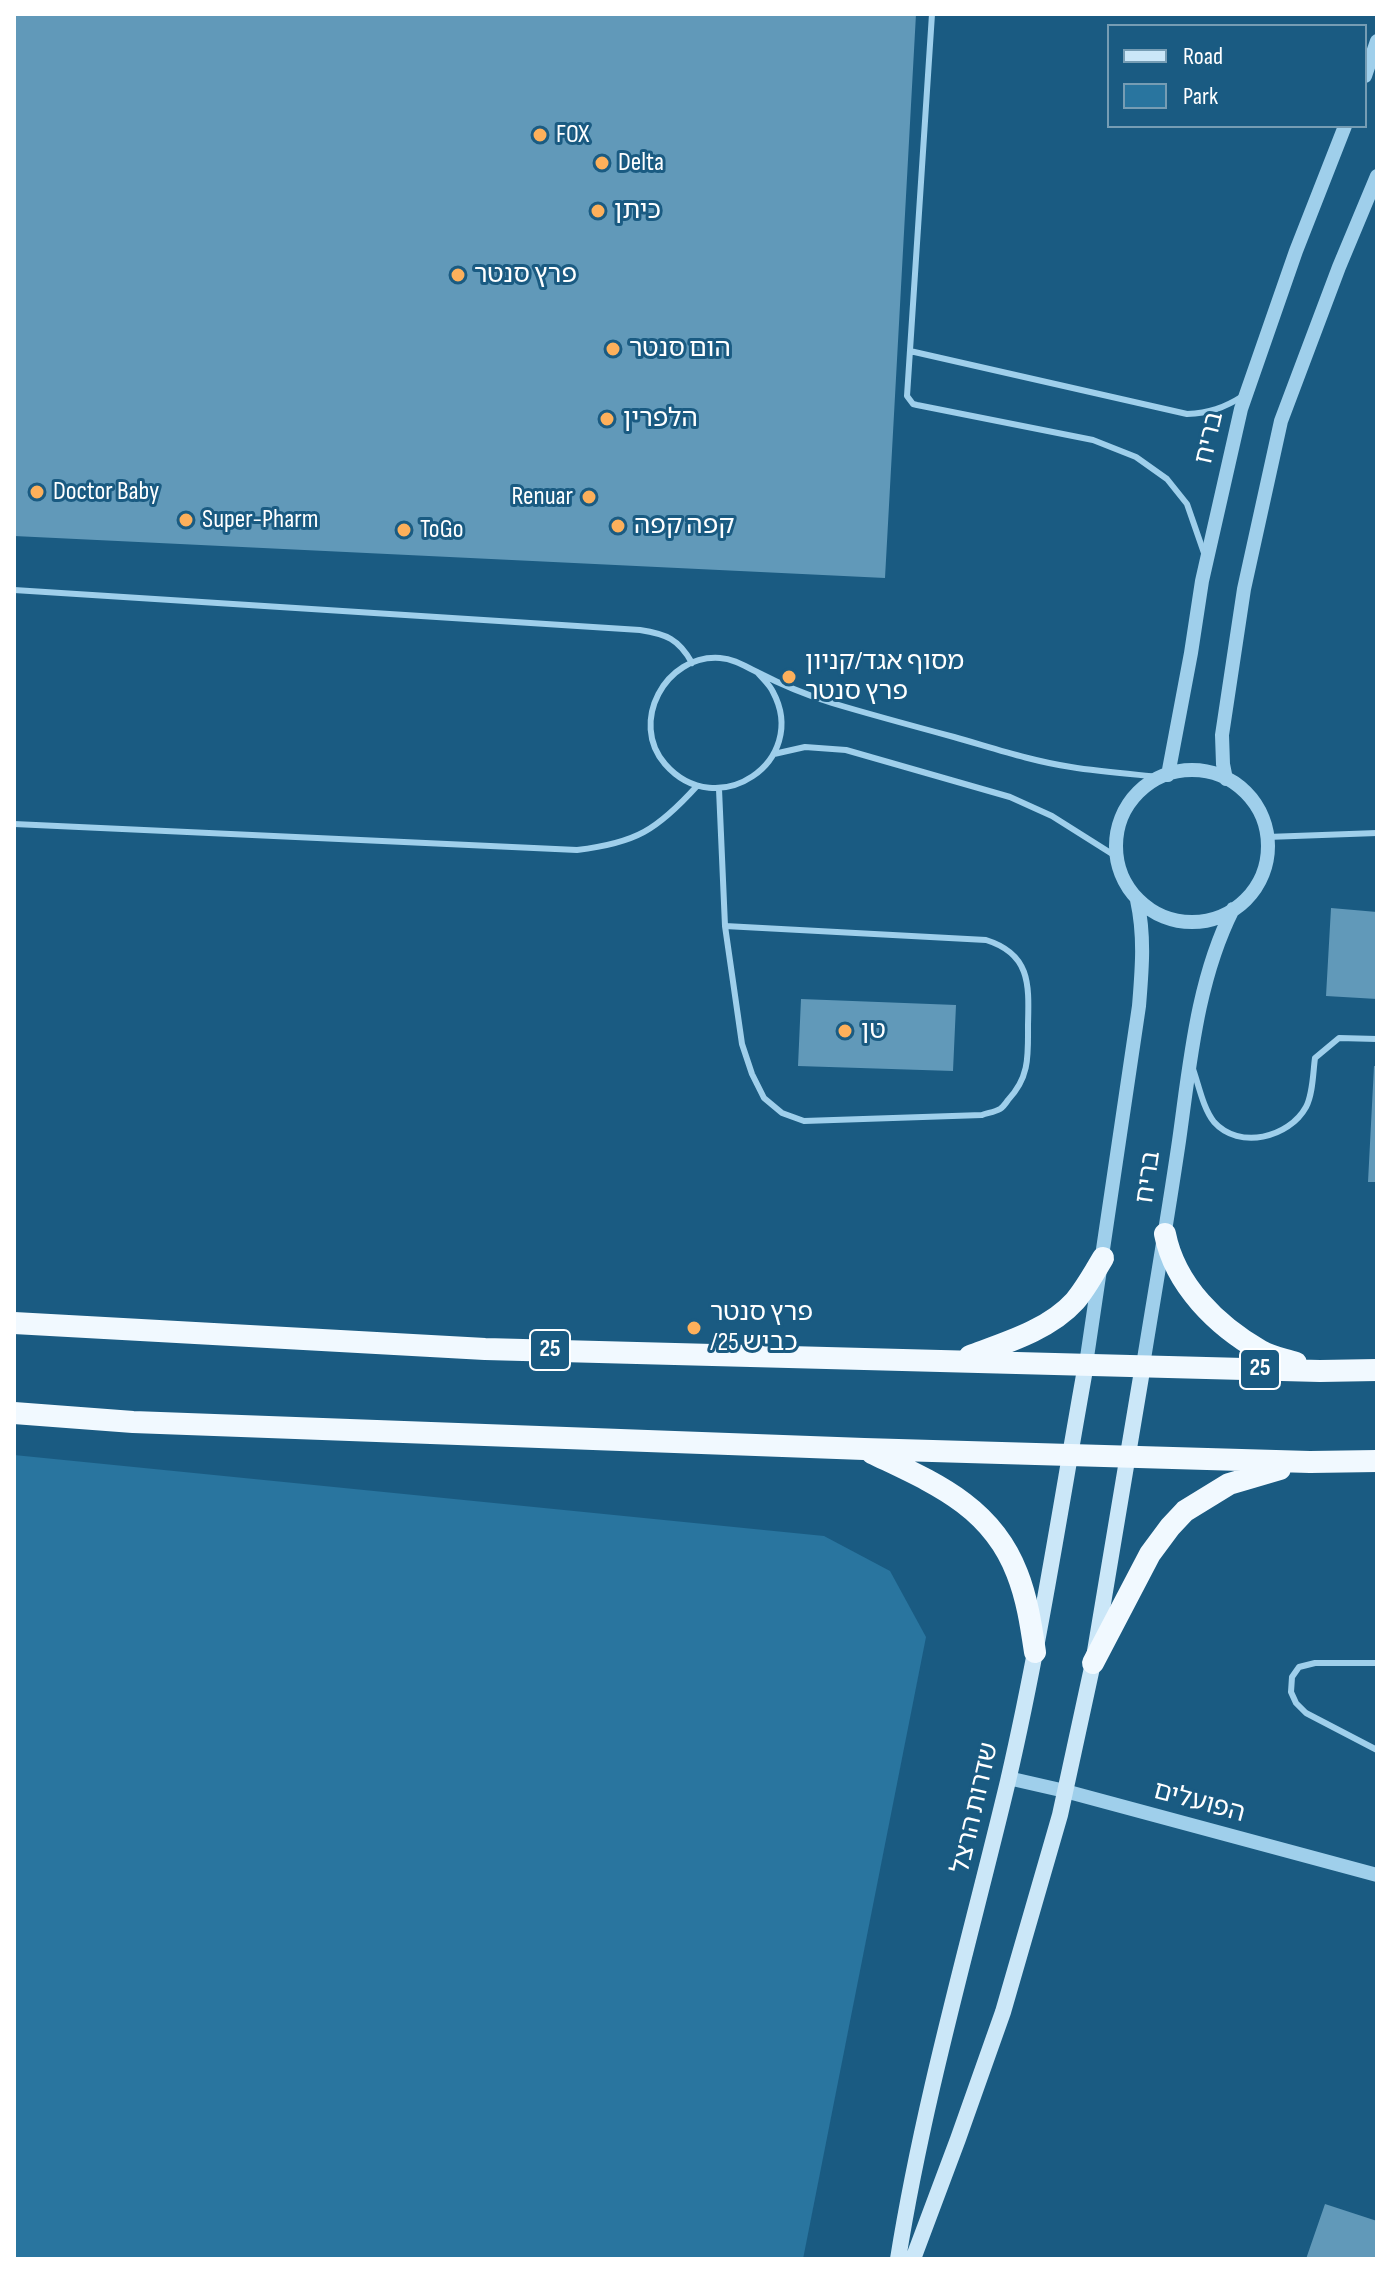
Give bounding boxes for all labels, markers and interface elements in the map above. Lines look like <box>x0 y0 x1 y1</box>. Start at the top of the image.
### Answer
legend <box>1107 24 1367 128</box>
text: Road <box>1183 42 1223 71</box>
text: Park <box>1183 82 1218 111</box>
place label: FOX <box>556 119 589 151</box>
marker: FOX <box>531 126 549 144</box>
place label: Delta <box>618 147 664 179</box>
marker: Delta <box>593 154 611 172</box>
place label: כיתן <box>614 195 661 227</box>
marker: כיתן <box>589 202 607 220</box>
place label: פרץ סנטר <box>474 259 577 291</box>
marker: פרץ סנטר <box>449 266 467 284</box>
place label: הום סנטר <box>629 333 731 365</box>
marker: הום סנטר <box>604 340 622 358</box>
place label: הלפרין <box>623 403 698 435</box>
street label: בריח <box>1189 409 1231 467</box>
marker: הלפרין <box>598 410 616 428</box>
place label: Doctor Baby <box>53 476 159 508</box>
place label: Renuar <box>511 481 573 513</box>
marker: Doctor Baby <box>28 483 46 501</box>
marker: Renuar <box>580 488 598 506</box>
place label: Super-Pharm <box>202 504 318 536</box>
place label: קפה קפה <box>634 510 735 542</box>
marker: Super-Pharm <box>177 511 195 529</box>
place label: ToGo <box>420 514 463 546</box>
marker: קפה קפה <box>609 517 627 535</box>
marker: ToGo <box>395 521 413 539</box>
place label: מסוף אגד/קניון פרץ סנטר <box>805 646 964 708</box>
marker: מסוף אגד/קניון פרץ סנטר <box>780 668 798 686</box>
place label: טן <box>861 1015 886 1047</box>
marker: טן <box>836 1022 854 1040</box>
street label: בריח <box>1130 1149 1168 1205</box>
place label: פרץ סנטר /כביש 25 <box>710 1297 813 1358</box>
marker: פרץ סנטר /כביש 25 <box>685 1319 703 1337</box>
road number: 25 <box>530 1330 570 1370</box>
road number: 25 <box>1240 1349 1280 1389</box>
street label: שדרות הרצל <box>946 1739 1006 1877</box>
street label: הפועלים <box>1150 1776 1248 1830</box>

